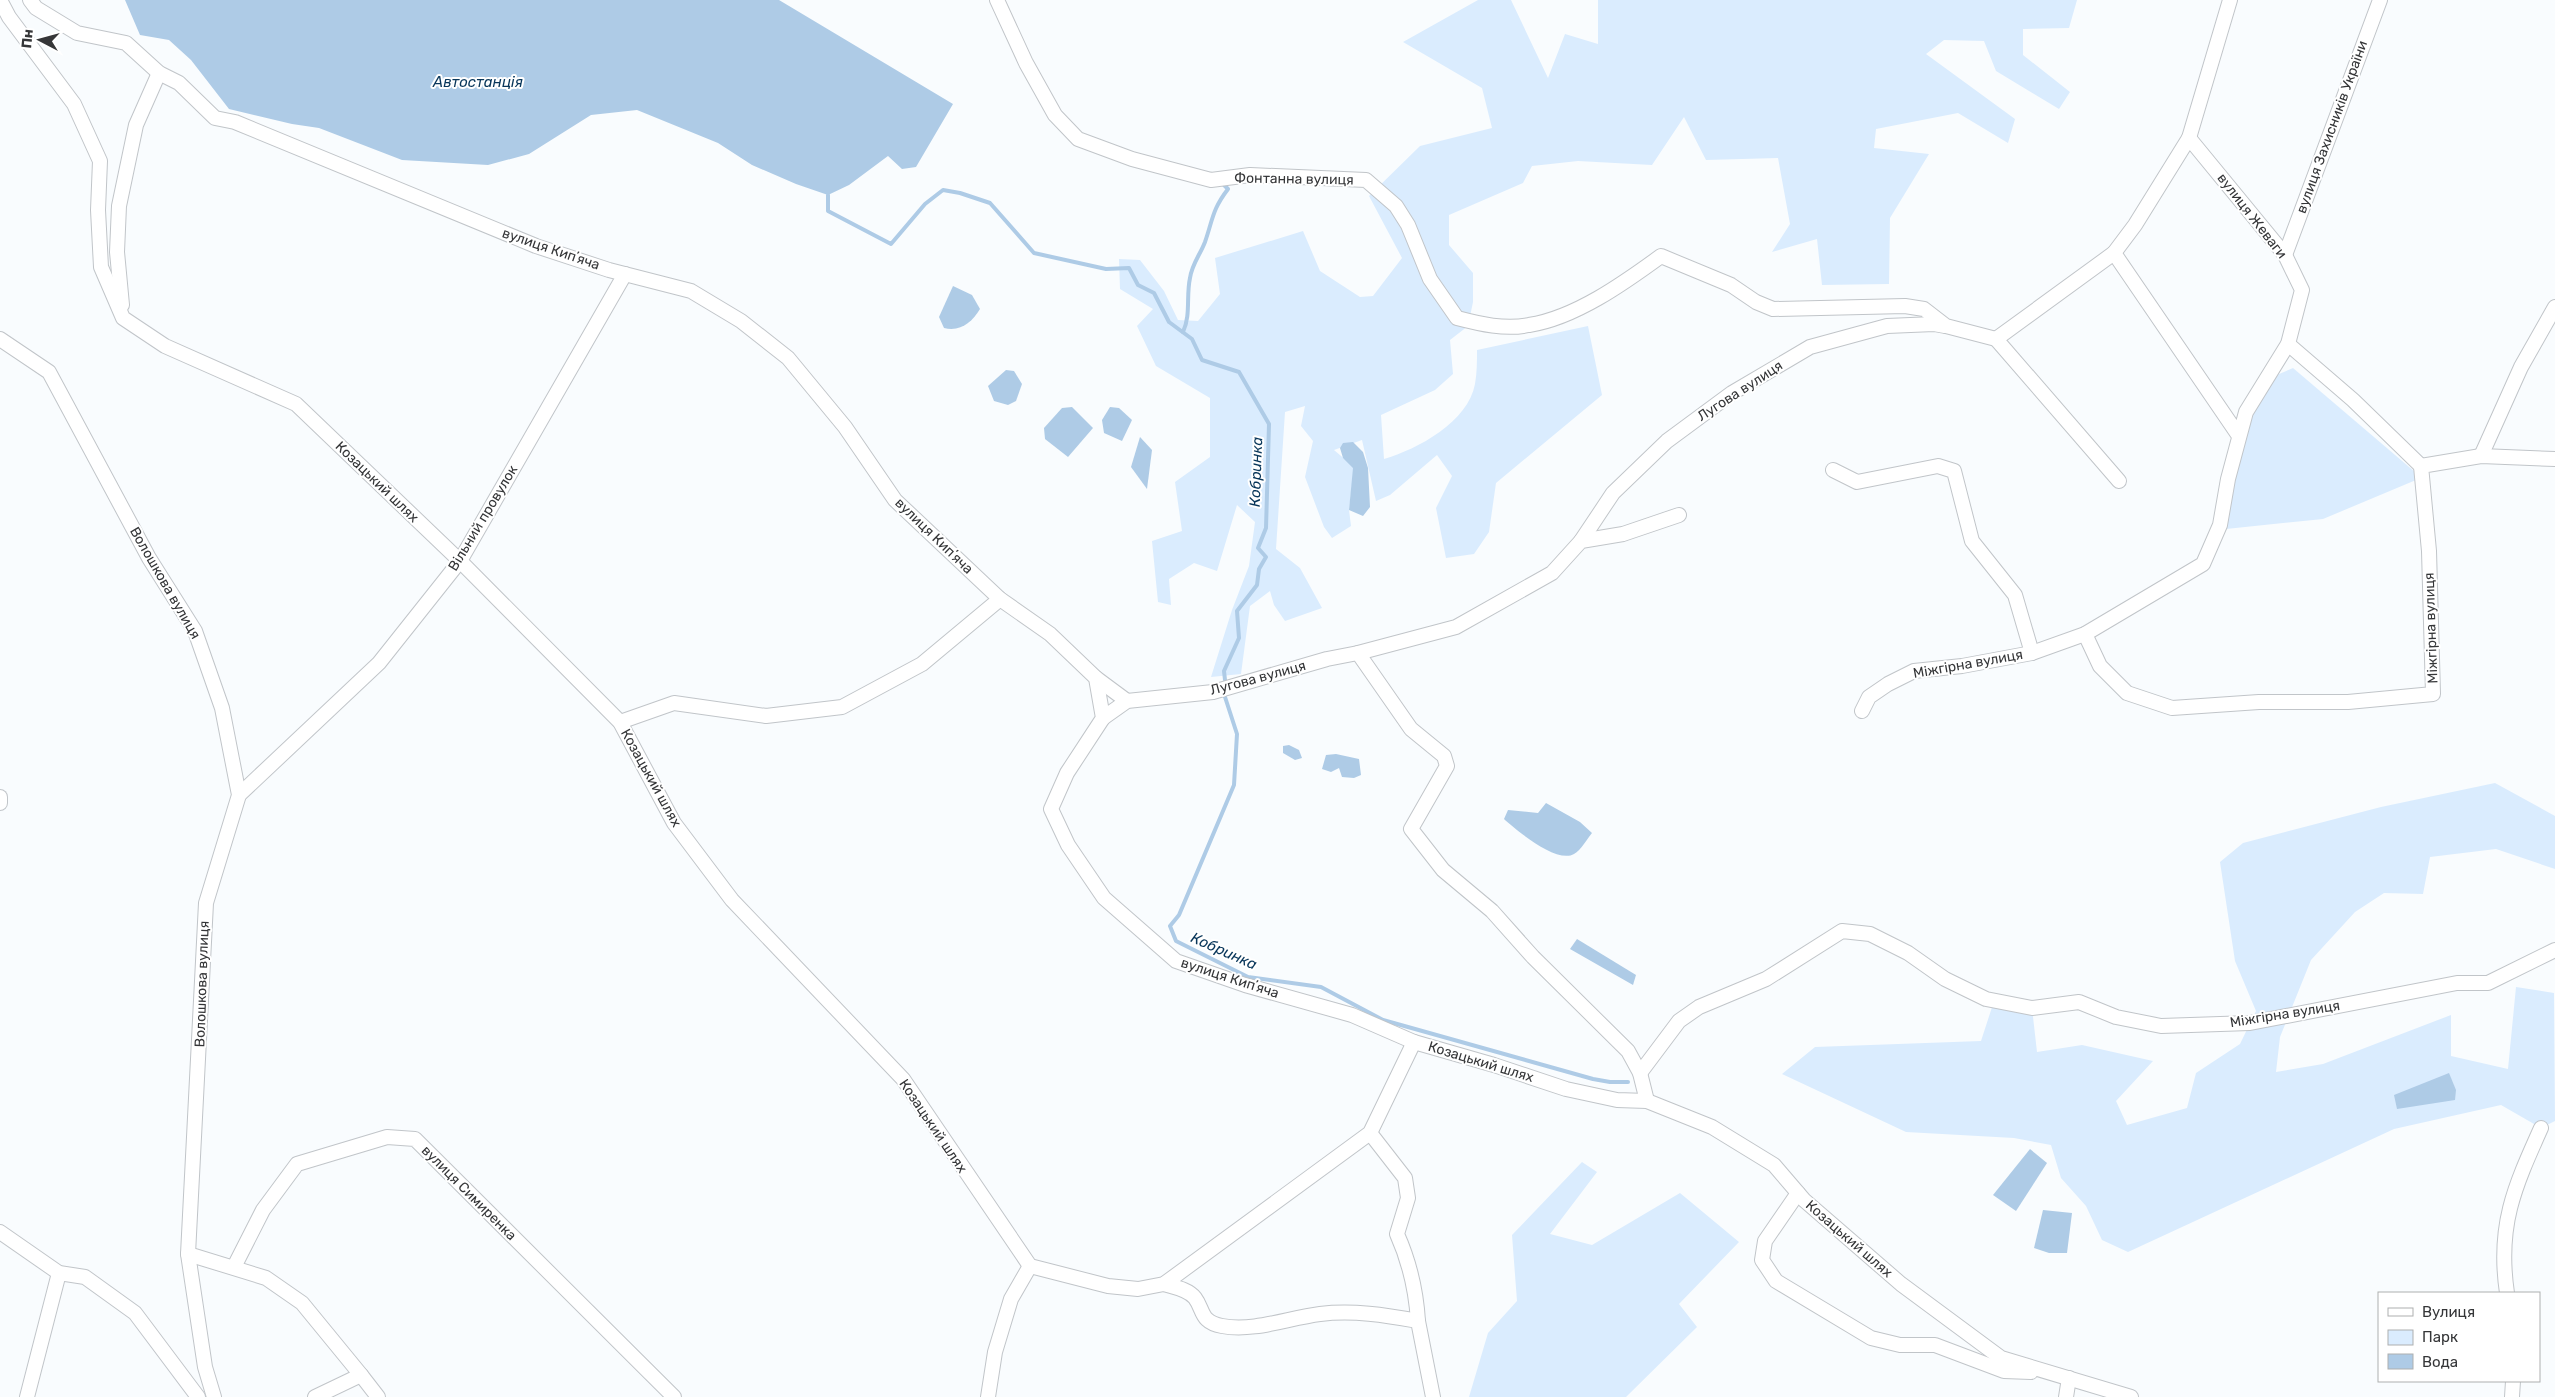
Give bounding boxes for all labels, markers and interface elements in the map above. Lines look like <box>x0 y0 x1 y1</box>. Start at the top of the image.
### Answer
north arrow <box>15 15 65 65</box>
text: Пн <box>18 28 37 49</box>
street label: вулиця Захисників України <box>2293 38 2371 216</box>
water label: Автостанція <box>432 73 523 91</box>
street label: Фонтанна вулиця <box>1234 169 1354 189</box>
street label: вулиця Жеваги <box>2214 170 2290 262</box>
street label: вулиця Кипʼяча <box>500 224 602 274</box>
street label: Лугова вулиця <box>1694 357 1786 425</box>
water label: Кобринка <box>1246 436 1266 507</box>
street label: Козацький шлях <box>332 438 423 526</box>
street label: Вільний провулок <box>445 462 522 574</box>
street label: вулиця Кипʼяча <box>891 494 977 578</box>
street label: Волошкова вулиця <box>126 524 204 642</box>
street label: Міжгірна вулиця <box>2421 572 2441 684</box>
street label: Міжгірна вулиця <box>1912 646 2024 682</box>
street label: Лугова вулиця <box>1208 657 1308 699</box>
street label: Козацький шлях <box>617 726 685 830</box>
street label: Волошкова вулиця <box>191 920 213 1048</box>
water label: Кобринка <box>1188 928 1260 974</box>
street label: вулиця Кипʼяча <box>1179 954 1281 1002</box>
street label: Міжгірна вулиця <box>2229 997 2341 1031</box>
street label: Козацький шлях <box>1426 1038 1536 1086</box>
street label: Козацький шлях <box>895 1076 971 1176</box>
street label: вулиця Симиренка <box>418 1142 520 1244</box>
street label: Козацький шлях <box>1802 1197 1896 1282</box>
legend <box>2378 1292 2540 1382</box>
text: Вулиця <box>2422 1303 2475 1321</box>
text: Парк <box>2422 1328 2458 1346</box>
text: Вода <box>2422 1353 2458 1371</box>

